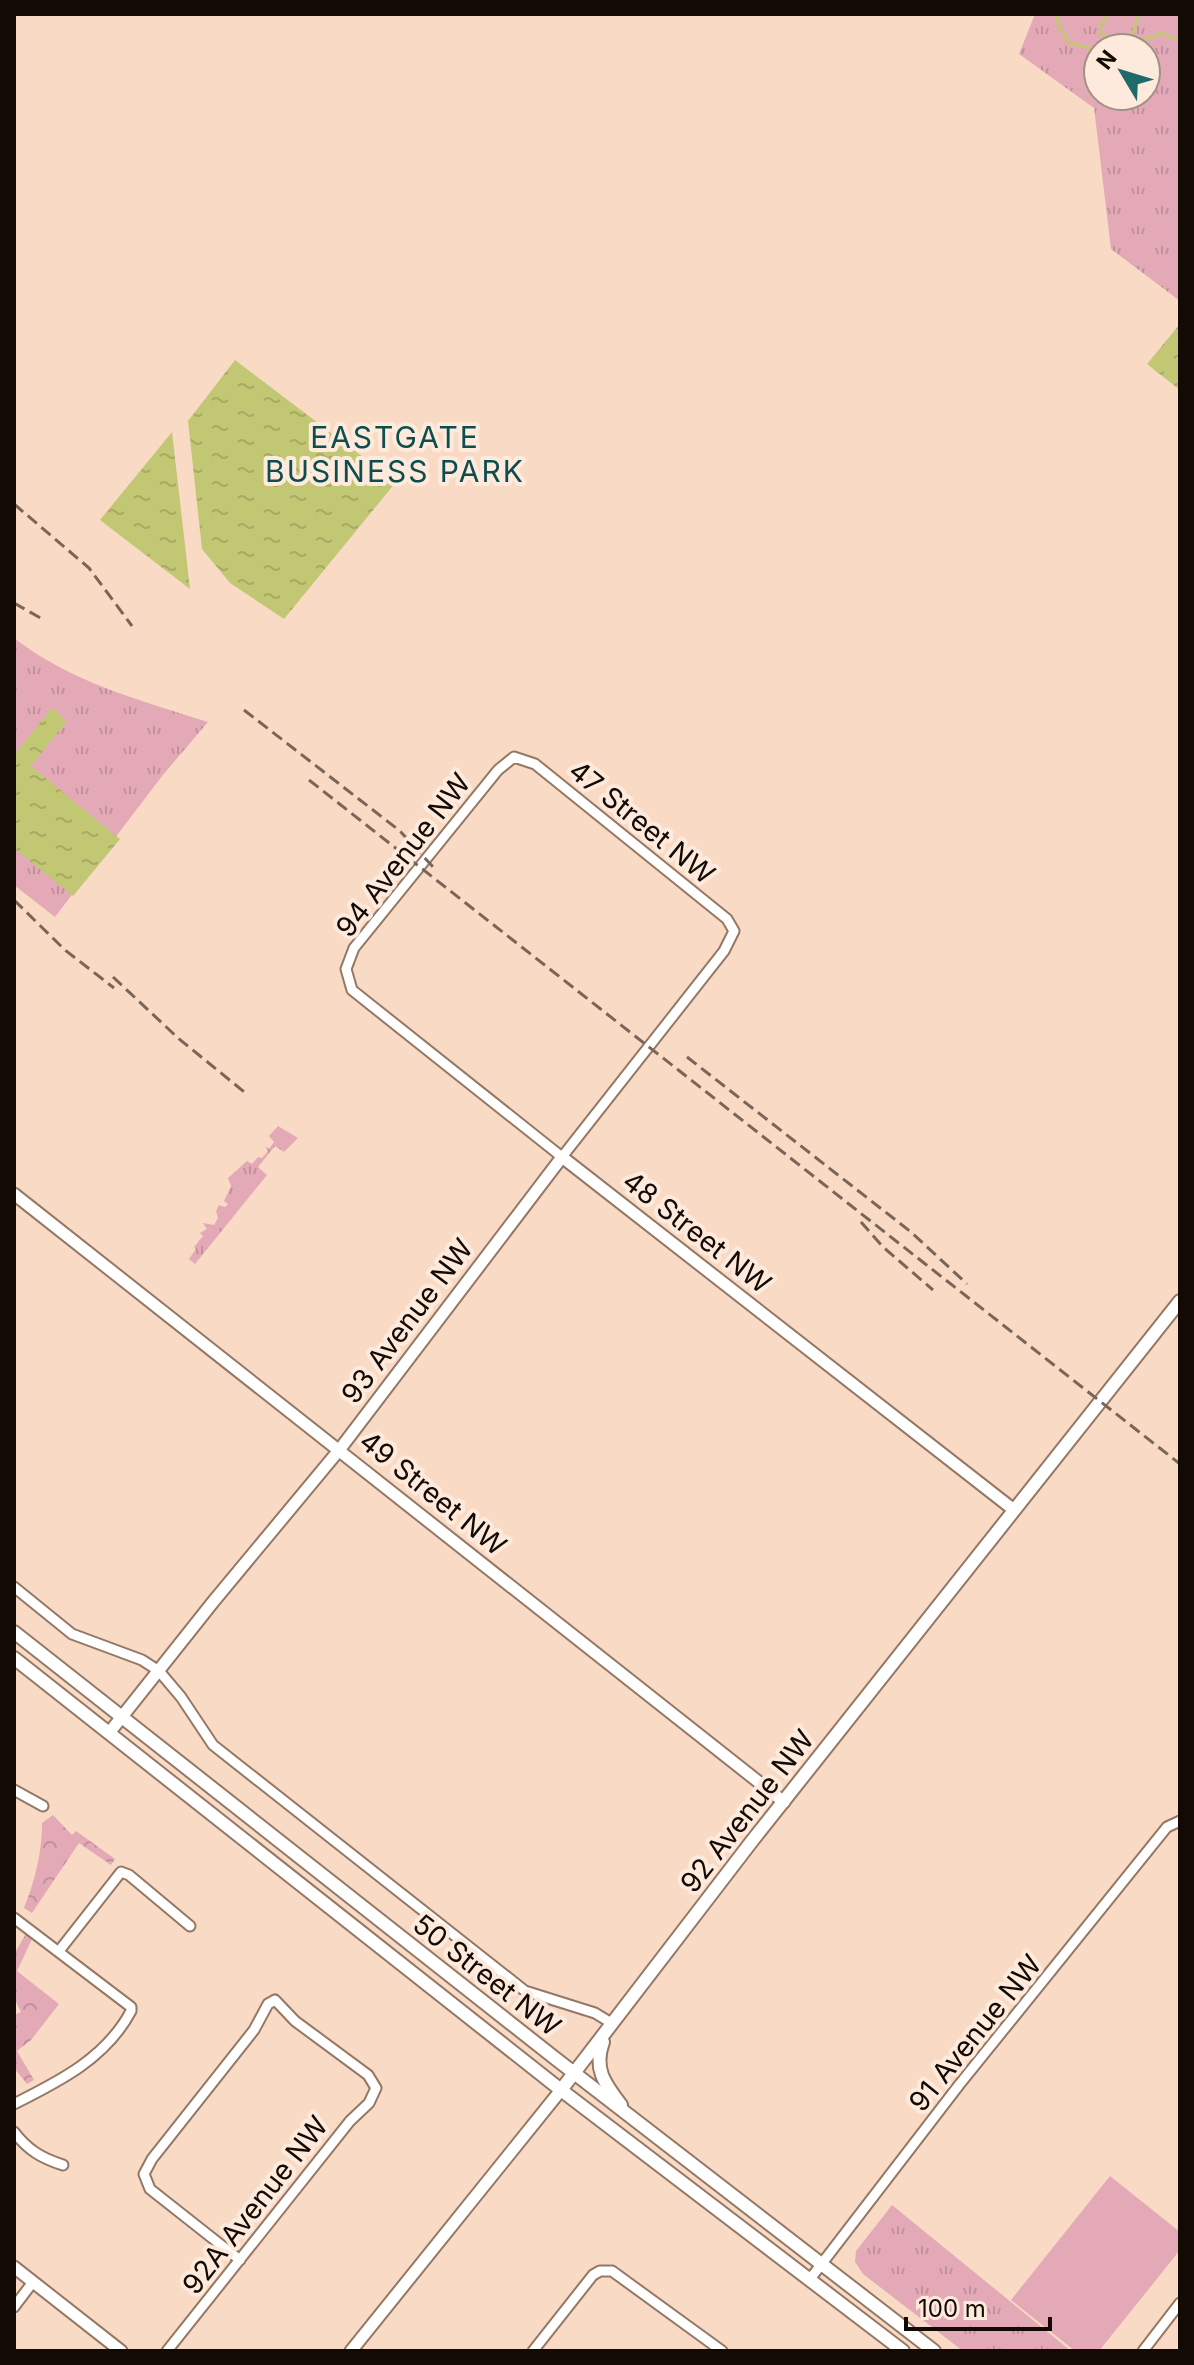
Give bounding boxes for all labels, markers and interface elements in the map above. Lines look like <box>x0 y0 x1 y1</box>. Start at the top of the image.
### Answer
north arrow <box>1082 32 1162 112</box>
text: N <box>1091 45 1122 74</box>
district label: EASTGATE BUSINESS PARK <box>265 419 525 489</box>
street label: 47 Street NW <box>562 753 722 891</box>
street label: 94 Avenue NW <box>329 766 477 944</box>
street label: 48 Street NW <box>616 1164 778 1300</box>
street label: 93 Avenue NW <box>334 1232 480 1410</box>
street label: 49 Street NW <box>353 1423 513 1563</box>
street label: 92 Avenue NW <box>673 1723 821 1899</box>
street label: 50 Street NW <box>406 1907 568 2043</box>
street label: 91 Avenue NW <box>902 1948 1048 2118</box>
street label: 92A Avenue NW <box>175 2109 335 2301</box>
scale bar <box>906 2281 1050 2331</box>
text: 100 m <box>918 2294 986 2323</box>

